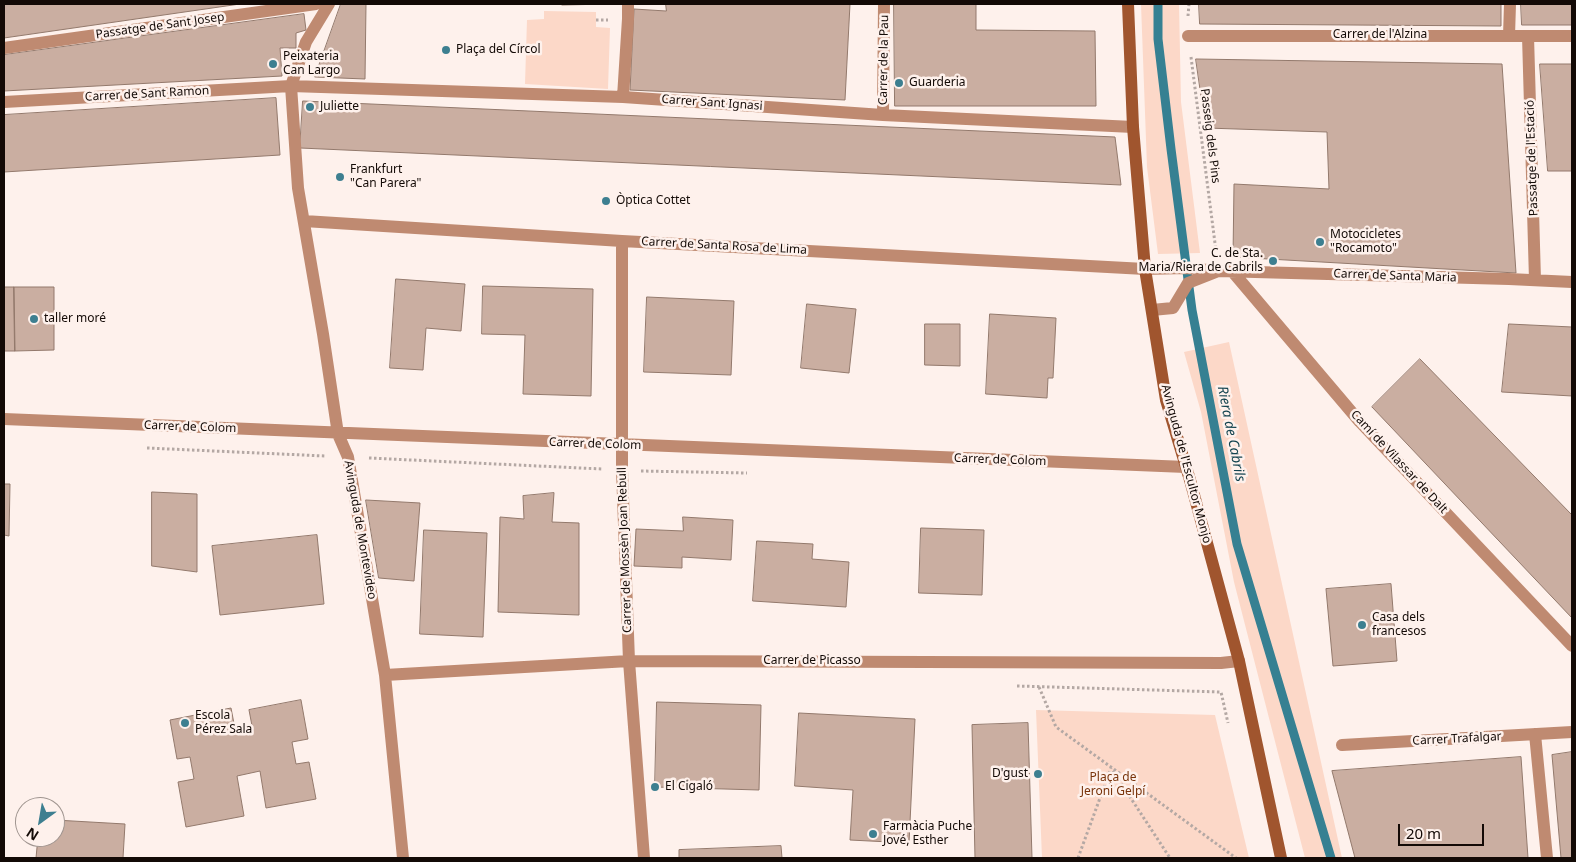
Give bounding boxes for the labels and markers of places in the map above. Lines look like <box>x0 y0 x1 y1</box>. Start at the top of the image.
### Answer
place label: Plaça del Círcol <box>456 43 541 57</box>
marker: Plaça del Círcol <box>440 44 452 56</box>
place label: Peixateria Can Largo <box>283 50 340 78</box>
marker: Peixateria Can Largo <box>267 58 279 70</box>
place label: Guarderia <box>909 76 966 90</box>
marker: Guarderia <box>893 77 905 89</box>
place label: Juliette <box>320 100 359 114</box>
marker: Juliette <box>304 101 316 113</box>
place label: Frankfurt "Can Parera" <box>350 163 421 191</box>
marker: Frankfurt "Can Parera" <box>334 171 346 183</box>
place label: Òptica Cottet <box>616 194 690 208</box>
marker: Òptica Cottet <box>600 195 612 207</box>
place label: Motocicletes "Rocamoto" <box>1330 228 1401 256</box>
marker: Motocicletes "Rocamoto" <box>1314 236 1326 248</box>
place label: C. de Sta. Maria/Riera de Cabrils <box>1138 247 1263 275</box>
marker: C. de Sta. Maria/Riera de Cabrils <box>1267 255 1279 267</box>
place label: taller moré <box>44 312 106 326</box>
marker: taller moré <box>28 313 40 325</box>
place label: Casa dels francesos <box>1372 611 1426 639</box>
marker: Casa dels francesos <box>1356 619 1368 631</box>
place label: Escola Pérez Sala <box>195 709 252 737</box>
marker: Escola Pérez Sala <box>179 717 191 729</box>
place label: D'gust <box>992 767 1028 781</box>
marker: D'gust <box>1032 768 1044 780</box>
place label: El Cigaló <box>665 780 713 794</box>
marker: El Cigaló <box>649 781 661 793</box>
place label: Farmàcia Puche Jové, Esther <box>883 820 972 848</box>
marker: Farmàcia Puche Jové, Esther <box>867 828 879 840</box>

